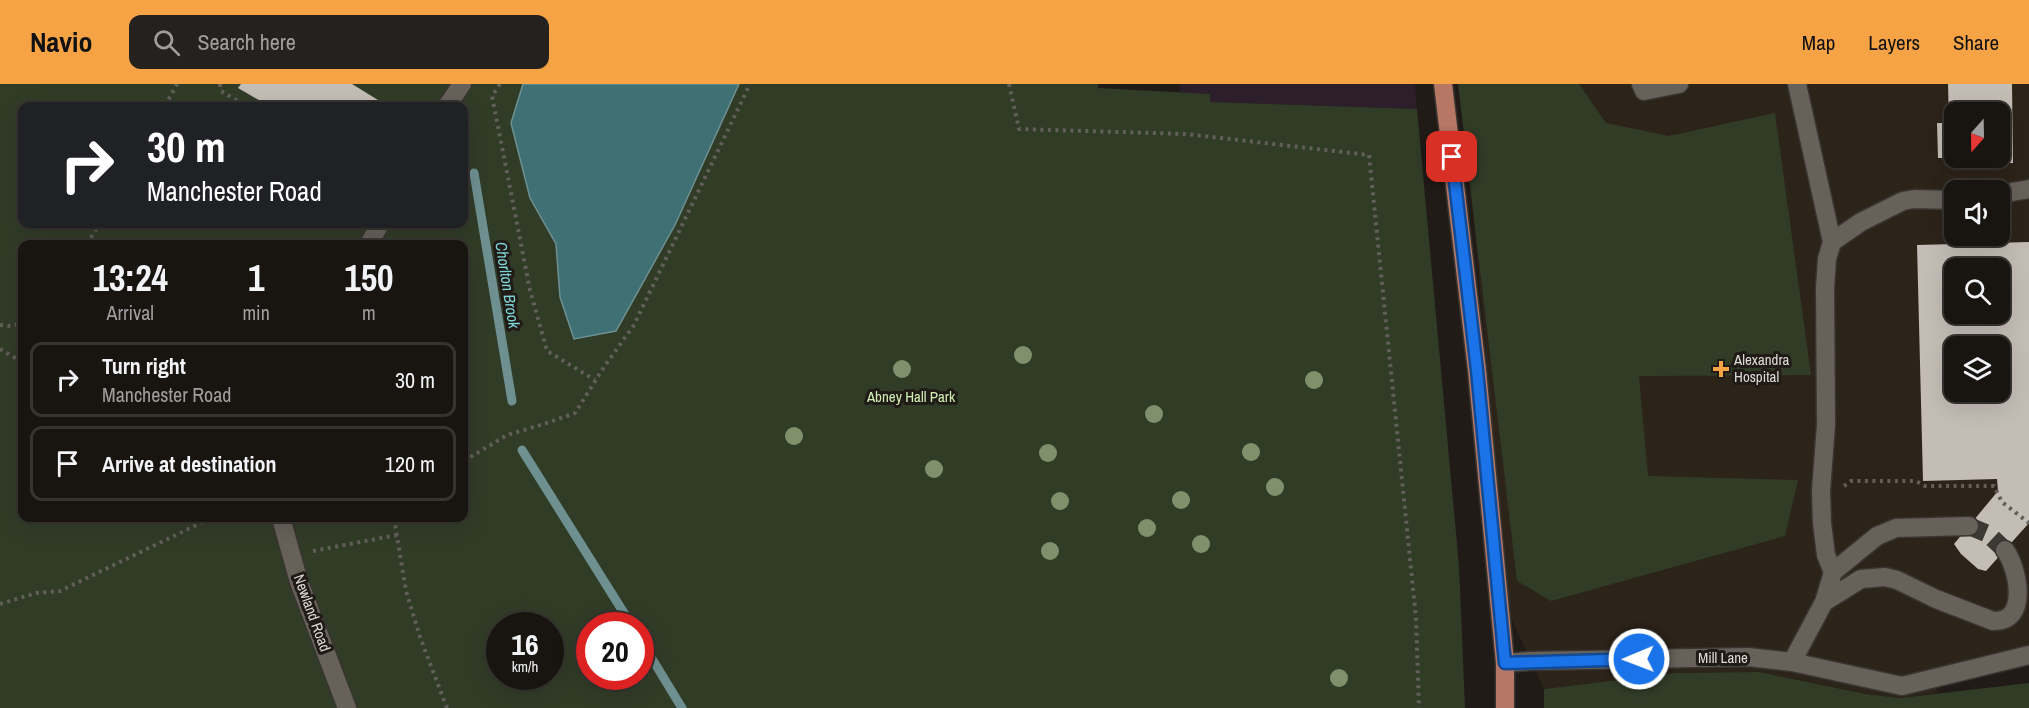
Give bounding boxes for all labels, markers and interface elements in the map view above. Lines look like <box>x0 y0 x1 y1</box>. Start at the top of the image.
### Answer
search box <box>129 15 549 69</box>
text: Navio <box>30 23 93 61</box>
icon: search <box>150 26 183 59</box>
text: Search here <box>198 27 296 57</box>
text: Map <box>1802 28 1835 57</box>
text: Layers <box>1868 28 1920 57</box>
text: Share <box>1953 28 1999 57</box>
north arrow <box>1944 102 2010 168</box>
map controls <box>1944 102 2010 402</box>
text: 30 m <box>147 119 226 175</box>
icon: right <box>48 126 126 204</box>
pin <box>1426 131 1477 182</box>
icon: arrive <box>1435 140 1468 173</box>
text: Manchester Road <box>147 173 322 209</box>
button: sound <box>1944 180 2010 246</box>
water label: Chorlton Brook <box>490 240 526 330</box>
text: 13:24 <box>92 254 168 302</box>
text: 1 <box>248 254 264 302</box>
text: 150 <box>344 254 394 302</box>
button: search <box>1944 258 2010 324</box>
text: Arrival <box>107 299 154 326</box>
text: min <box>242 299 270 326</box>
text: m <box>362 299 376 326</box>
button: layers <box>1944 336 2010 402</box>
place label: Alexandra Hospital <box>1733 349 1790 387</box>
text: Turn right <box>102 351 186 381</box>
marker: Alexandra Hospital <box>1712 360 1730 378</box>
icon: right <box>51 363 84 396</box>
text: 30 m <box>395 365 435 395</box>
text: Manchester Road <box>102 381 231 408</box>
park label: Abney Hall Park <box>866 386 956 407</box>
icon: arrive <box>51 447 84 480</box>
text: Arrive at destination <box>102 449 276 479</box>
text: 120 m <box>385 449 435 479</box>
street label: Newland Road <box>289 571 336 654</box>
speed limit sign: 20 <box>576 612 654 690</box>
text: 16 <box>511 624 539 664</box>
position arrow <box>1607 627 1671 691</box>
street label: Mill Lane <box>1698 647 1748 668</box>
text: km/h <box>512 656 538 677</box>

